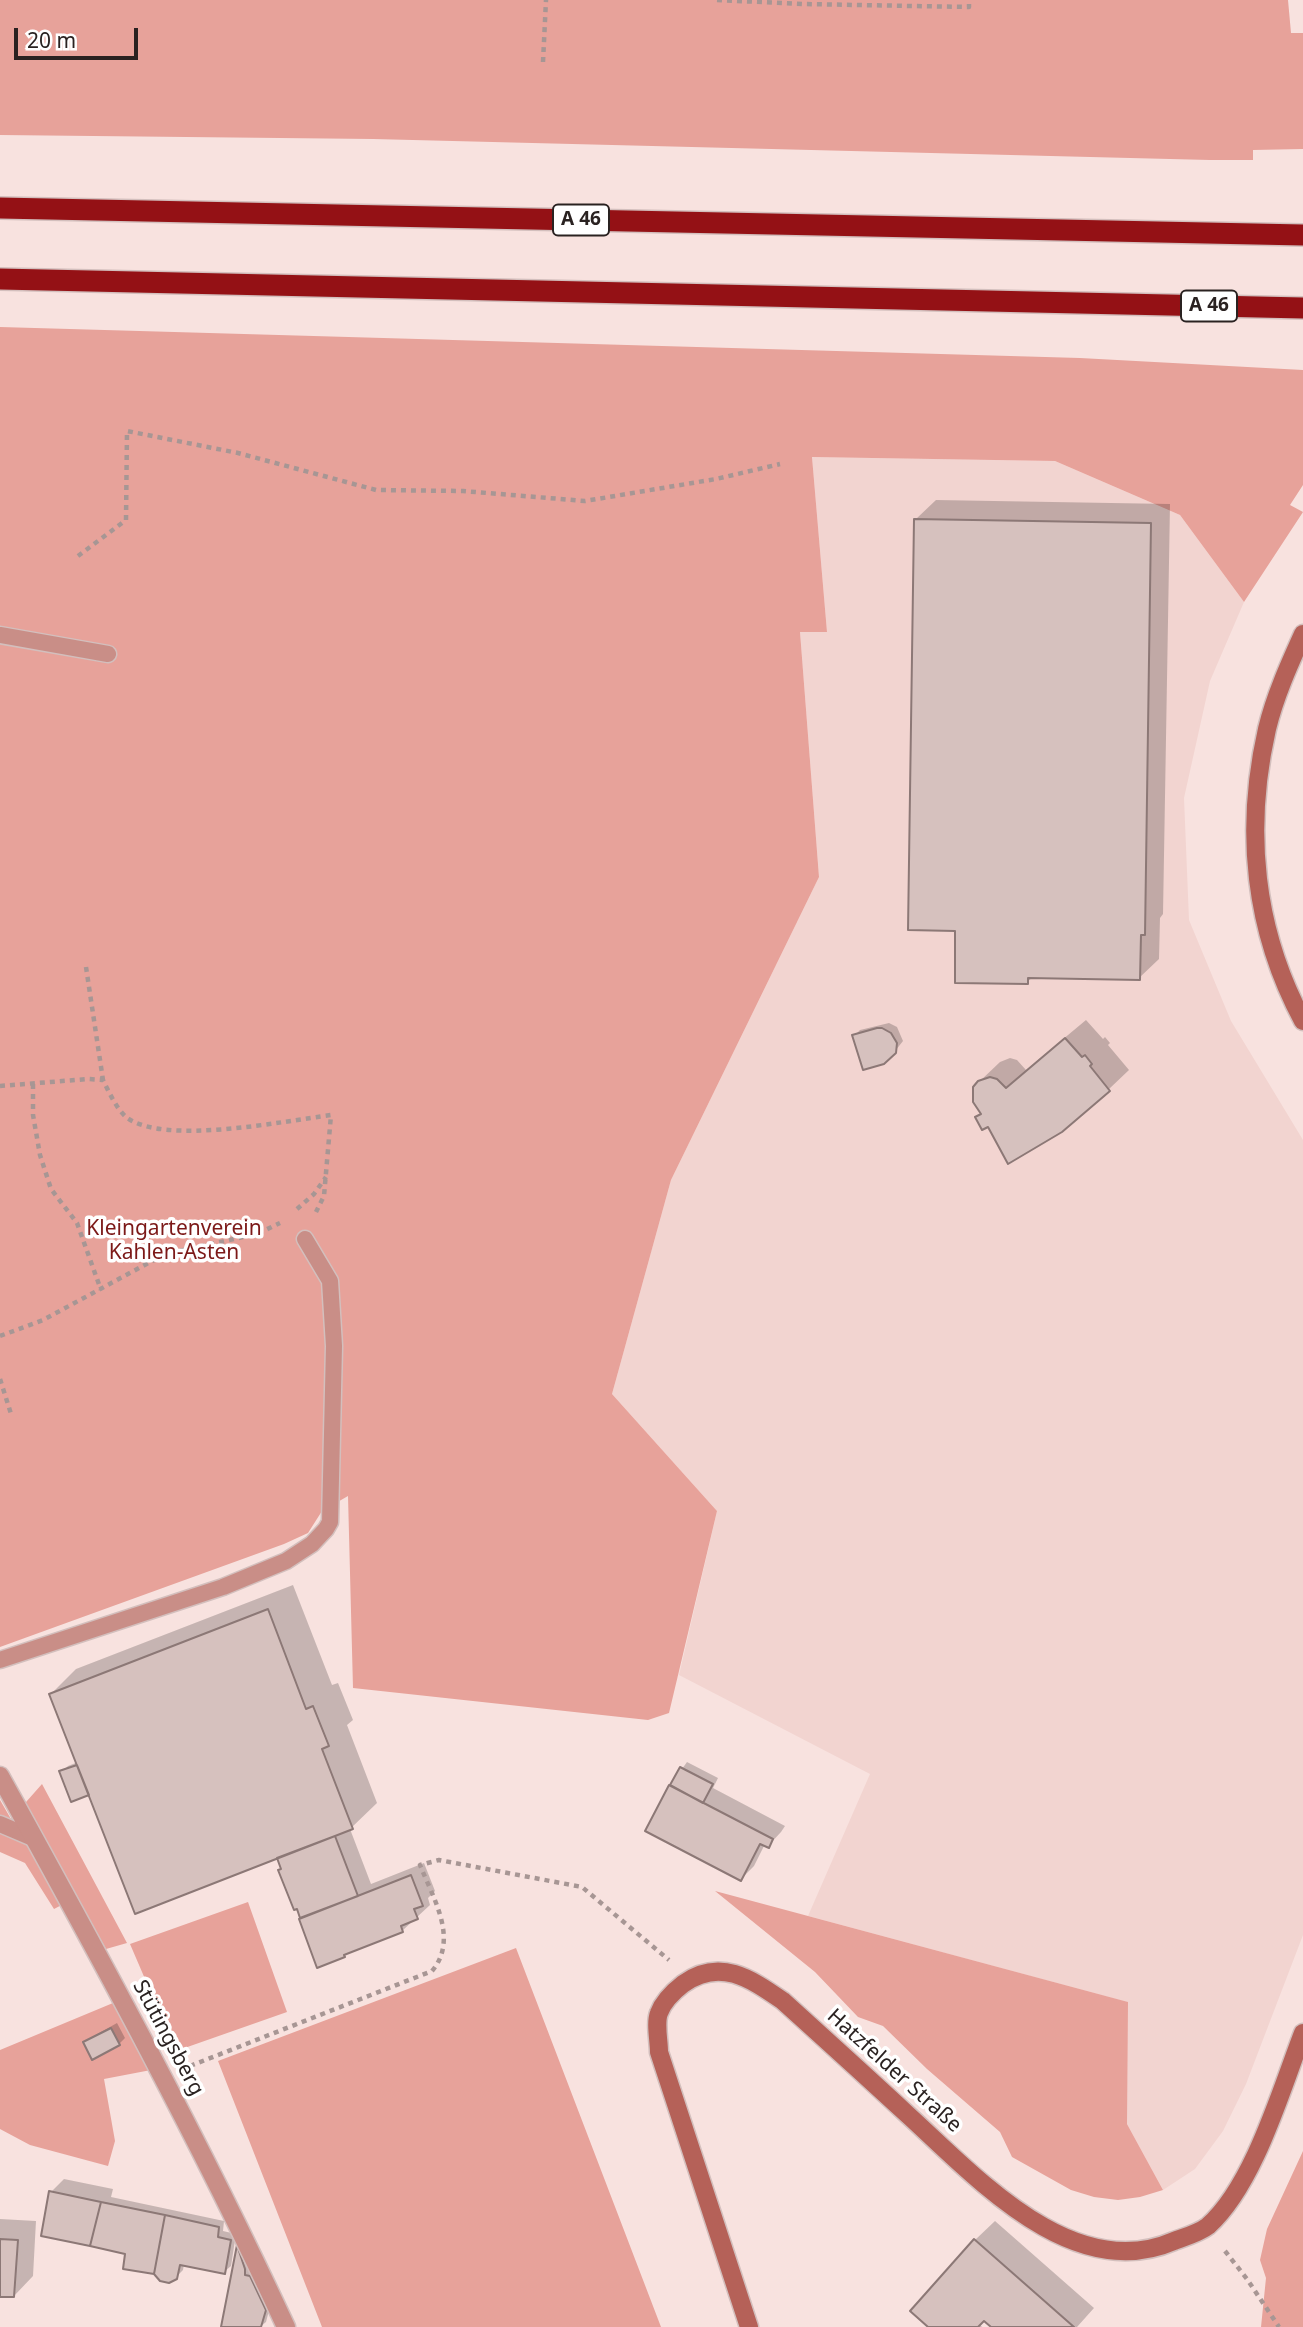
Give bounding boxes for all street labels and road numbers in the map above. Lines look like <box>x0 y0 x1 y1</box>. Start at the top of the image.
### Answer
road number: A 46 <box>553 204 609 235</box>
road number: A 46 <box>1181 290 1237 322</box>
street label: Stütingsberg <box>127 1976 209 2100</box>
street label: Hatzfelder Straße <box>822 2004 966 2138</box>

